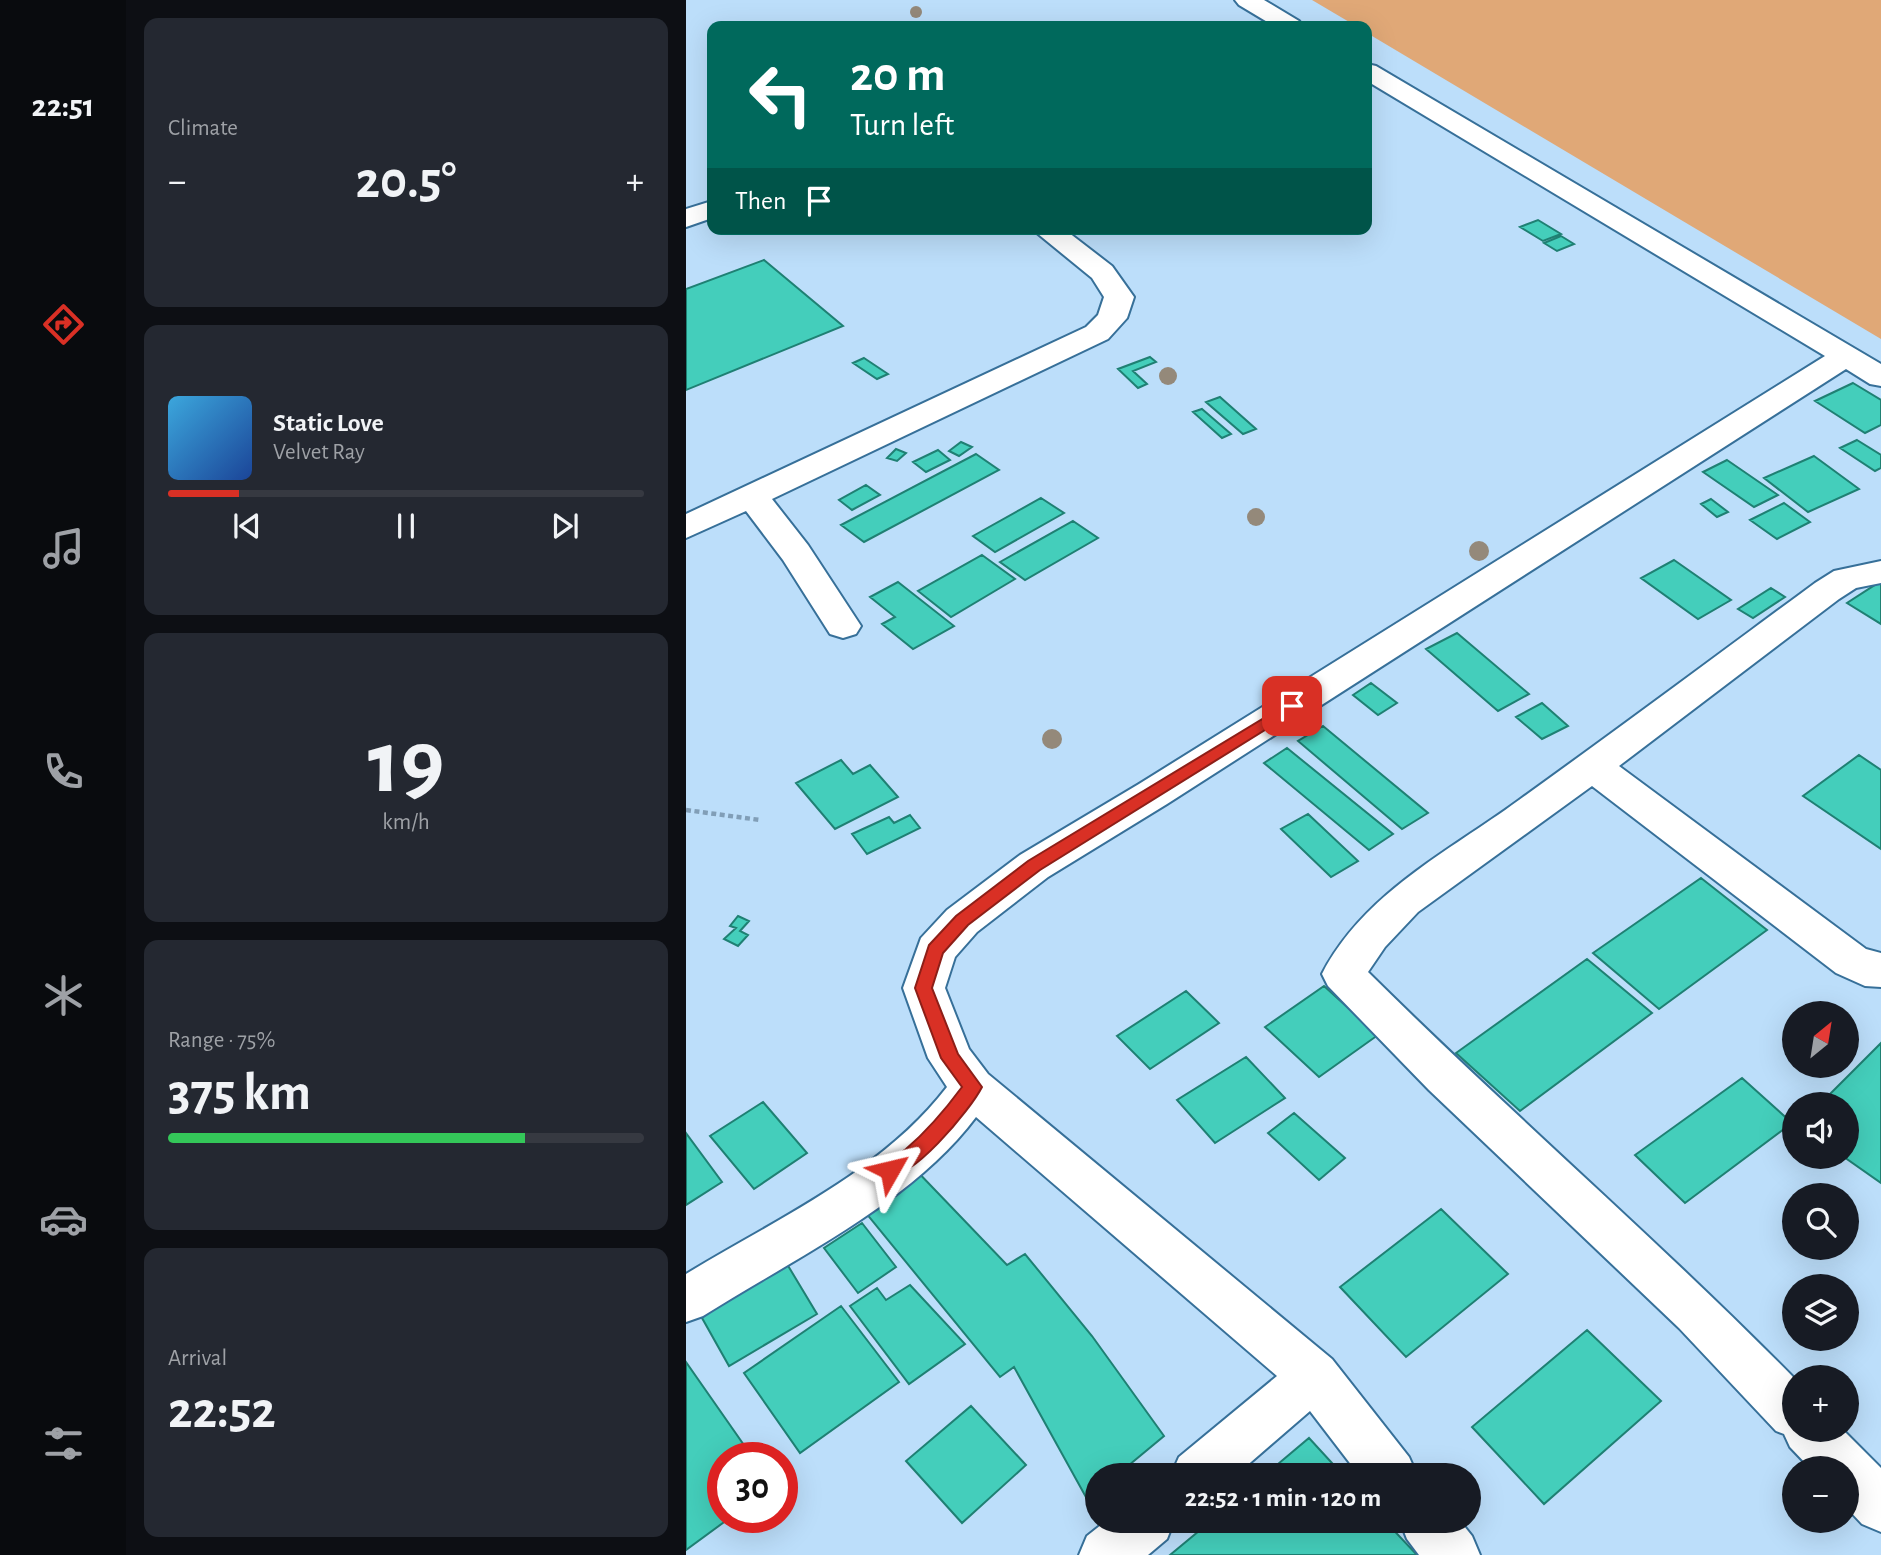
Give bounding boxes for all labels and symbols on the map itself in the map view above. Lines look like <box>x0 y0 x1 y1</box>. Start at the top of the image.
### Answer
pin <box>1262 676 1322 736</box>
north arrow <box>1782 1001 1858 1078</box>
position arrow <box>853 1133 927 1207</box>
speed limit sign: 30 <box>707 1442 798 1533</box>

